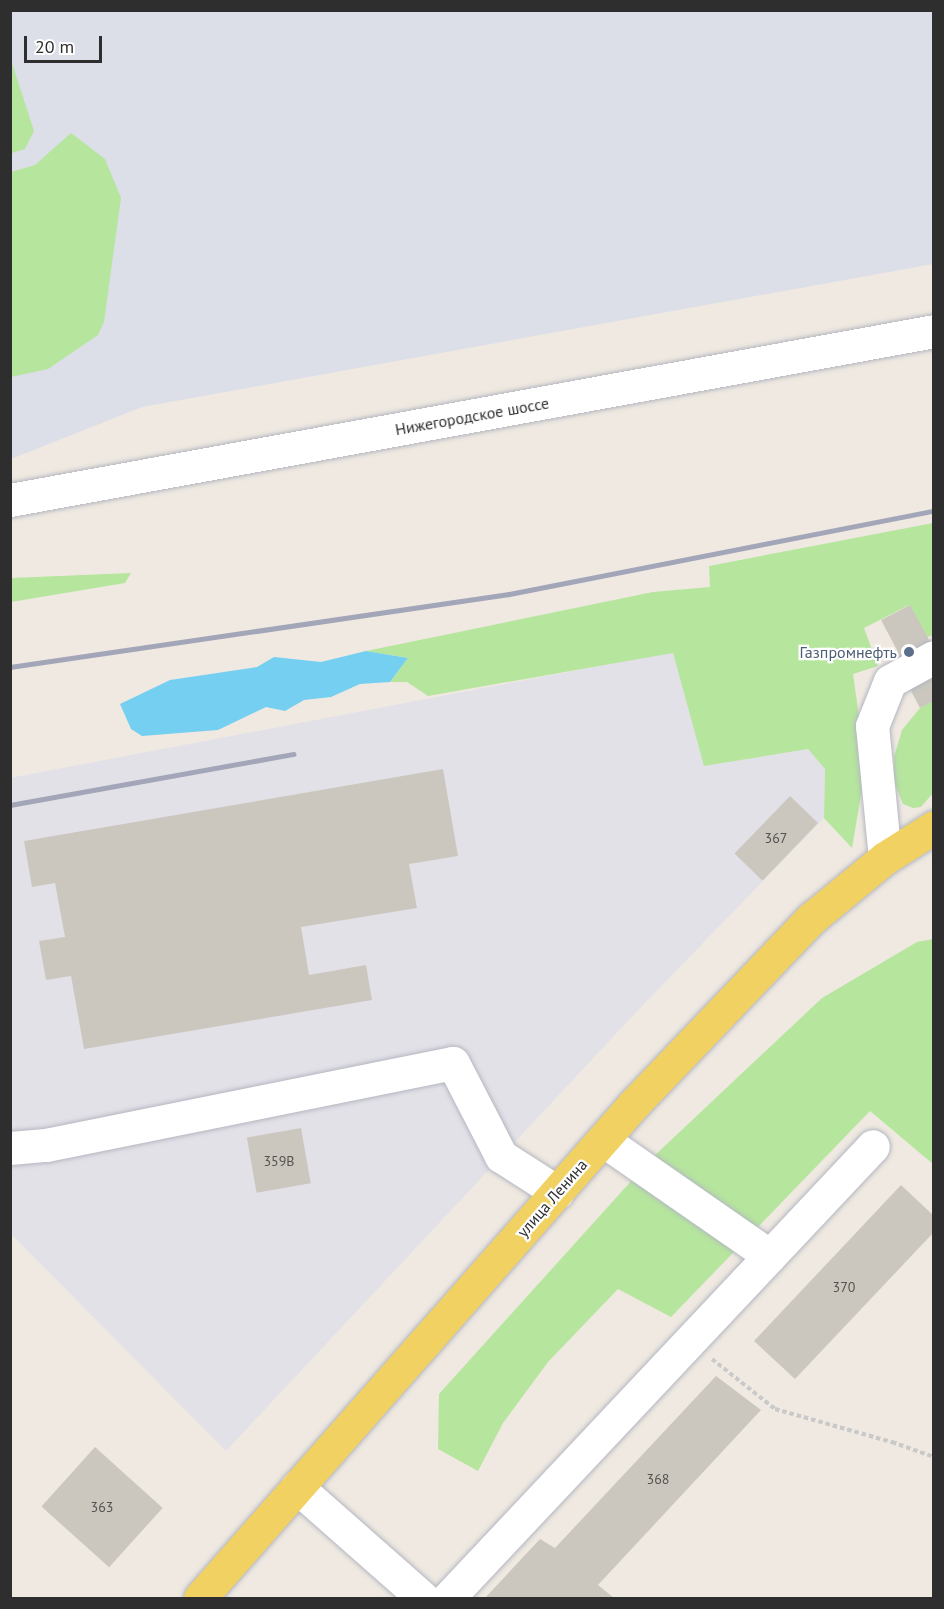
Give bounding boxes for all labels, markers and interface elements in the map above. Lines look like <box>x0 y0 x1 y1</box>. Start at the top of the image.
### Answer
scale bar <box>27 24 105 62</box>
text: 20 m <box>35 35 74 58</box>
street label: Нижегородское шоссе <box>394 393 550 439</box>
place label: Газпромнефть <box>800 642 897 662</box>
marker: Газпромнефть <box>902 645 916 659</box>
house number: 367 <box>765 830 787 846</box>
house number: 359В <box>263 1153 295 1169</box>
street label: улица Ленина <box>513 1155 591 1241</box>
house number: 370 <box>833 1279 855 1295</box>
house number: 368 <box>647 1471 669 1487</box>
house number: 363 <box>91 1499 113 1515</box>

